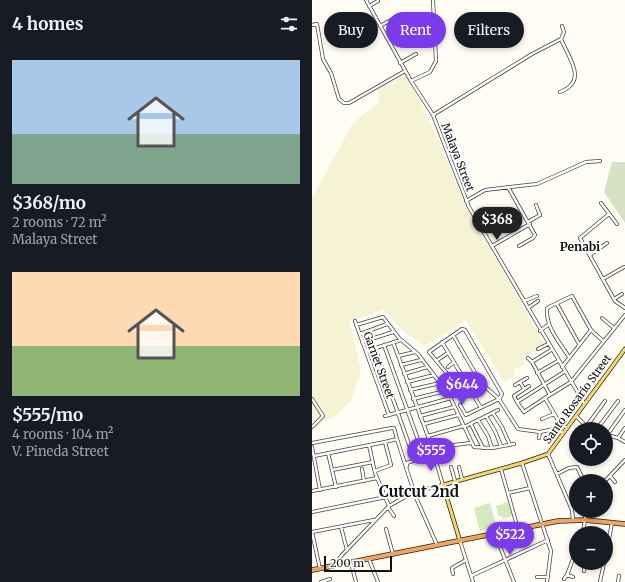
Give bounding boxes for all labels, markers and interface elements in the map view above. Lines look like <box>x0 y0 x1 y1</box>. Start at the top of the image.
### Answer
chip: Buy <box>324 12 378 48</box>
chip: Rent <box>386 12 446 48</box>
chip: Filters <box>454 12 524 48</box>
text: 4 homes <box>12 13 83 35</box>
icon: filters <box>278 13 300 35</box>
icon: home <box>120 86 192 158</box>
street label: Malaya Street <box>439 121 478 194</box>
text: $368/mo <box>12 192 86 214</box>
pin: $368 <box>473 207 521 241</box>
text: $368 <box>481 211 513 228</box>
text: 2 rooms · 72 m² <box>12 214 107 231</box>
text: Malaya Street <box>12 231 97 248</box>
district label: Penabi <box>560 239 600 254</box>
icon: home <box>120 298 192 370</box>
street label: Garnet Street <box>360 330 398 401</box>
street label: Santo Rosario Street <box>540 351 615 446</box>
pin: $644 <box>438 372 486 406</box>
text: $644 <box>446 376 478 393</box>
text: $555/mo <box>12 404 83 426</box>
map controls <box>569 422 613 570</box>
button: locate <box>569 422 613 466</box>
text: 4 rooms · 104 m² <box>12 426 113 443</box>
pin: $555 <box>407 438 455 472</box>
text: $555 <box>416 442 446 459</box>
text: V. Pineda Street <box>12 443 109 460</box>
button: + <box>569 474 613 518</box>
district label: Cutcut 2nd <box>379 482 459 501</box>
pin: $522 <box>486 522 534 556</box>
text: $522 <box>495 526 525 543</box>
button: − <box>569 526 613 570</box>
scale bar <box>324 554 392 573</box>
text: 200 m <box>330 556 364 570</box>

